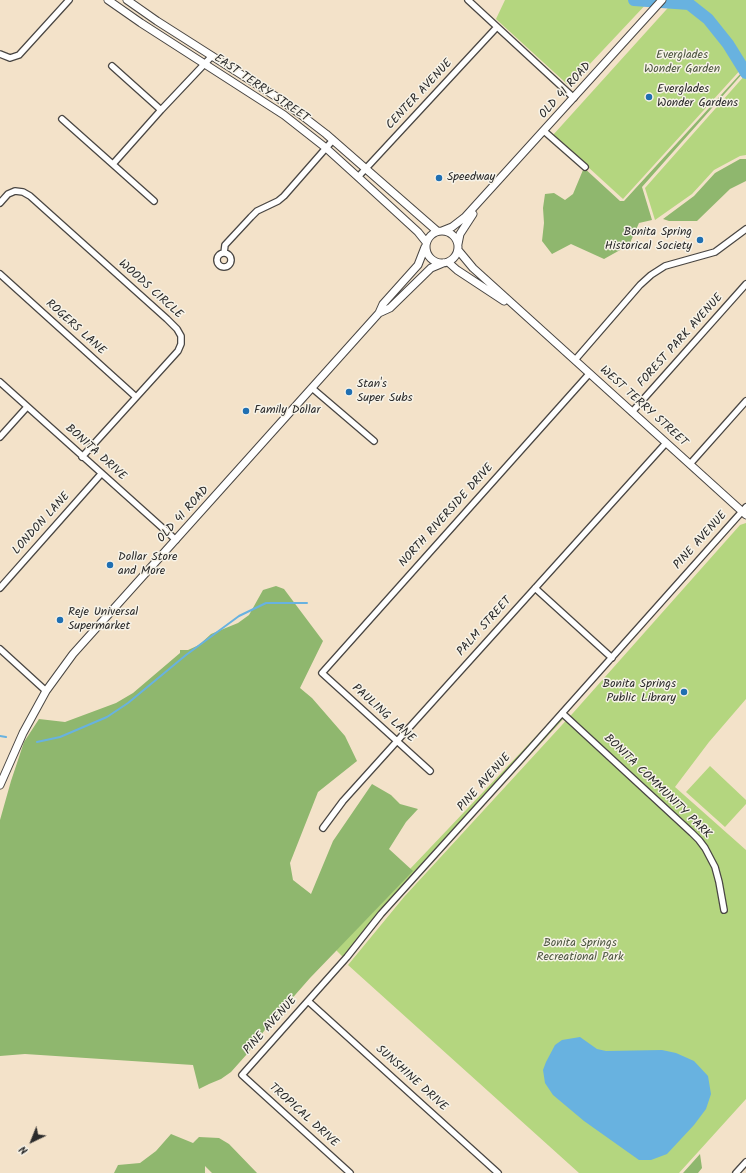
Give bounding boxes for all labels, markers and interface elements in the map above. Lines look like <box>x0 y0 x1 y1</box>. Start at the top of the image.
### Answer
park label: Everglades Wonder Garden <box>644 49 720 77</box>
street label: EAST TERRY STREET <box>211 52 311 126</box>
street label: CENTER AVENUE <box>384 57 456 133</box>
street label: OLD 41 ROAD <box>537 60 595 122</box>
place label: Everglades Wonder Gardens <box>657 83 738 111</box>
marker: Everglades Wonder Gardens <box>644 92 654 102</box>
place label: Speedway <box>447 171 495 185</box>
marker: Speedway <box>434 173 444 183</box>
place label: Bonita Spring Historical Society <box>605 226 692 254</box>
marker: Bonita Spring Historical Society <box>695 235 705 245</box>
street label: WOODS CIRCLE <box>115 257 185 323</box>
street label: FOREST PARK AVENUE <box>635 291 727 391</box>
street label: ROGERS LANE <box>42 297 108 359</box>
street label: WEST TERRY STREET <box>596 364 690 450</box>
place label: Stan's Super Subs <box>357 378 413 406</box>
marker: Stan's Super Subs <box>344 387 354 397</box>
place label: Family Dollar <box>254 404 320 418</box>
marker: Family Dollar <box>241 406 251 416</box>
street label: BONITA DRIVE <box>61 422 129 484</box>
street label: NORTH RIVERSIDE DRIVE <box>397 461 497 571</box>
street label: OLD 41 ROAD <box>155 484 213 546</box>
street label: LONDON LANE <box>10 490 74 558</box>
street label: PINE AVENUE <box>671 509 731 573</box>
place label: Dollar Store and More <box>118 551 177 579</box>
marker: Dollar Store and More <box>105 560 115 570</box>
street label: PALM STREET <box>455 594 515 660</box>
place label: Reje Universal Supermarket <box>68 606 138 634</box>
marker: Reje Universal Supermarket <box>55 615 65 625</box>
place label: Bonita Springs Public Library <box>602 678 676 706</box>
street label: PAULING LANE <box>348 682 418 746</box>
marker: Bonita Springs Public Library <box>679 687 689 697</box>
street label: BONITA COMMUNITY PARK <box>600 732 714 842</box>
street label: PINE AVENUE <box>455 751 515 815</box>
park label: Bonita Springs Recreational Park <box>536 937 624 965</box>
street label: PINE AVENUE <box>241 994 301 1058</box>
street label: SUNSHINE DRIVE <box>372 1043 450 1115</box>
street label: TROPICAL DRIVE <box>265 1081 341 1151</box>
north arrow <box>12 1121 52 1161</box>
text: N <box>15 1141 33 1159</box>

